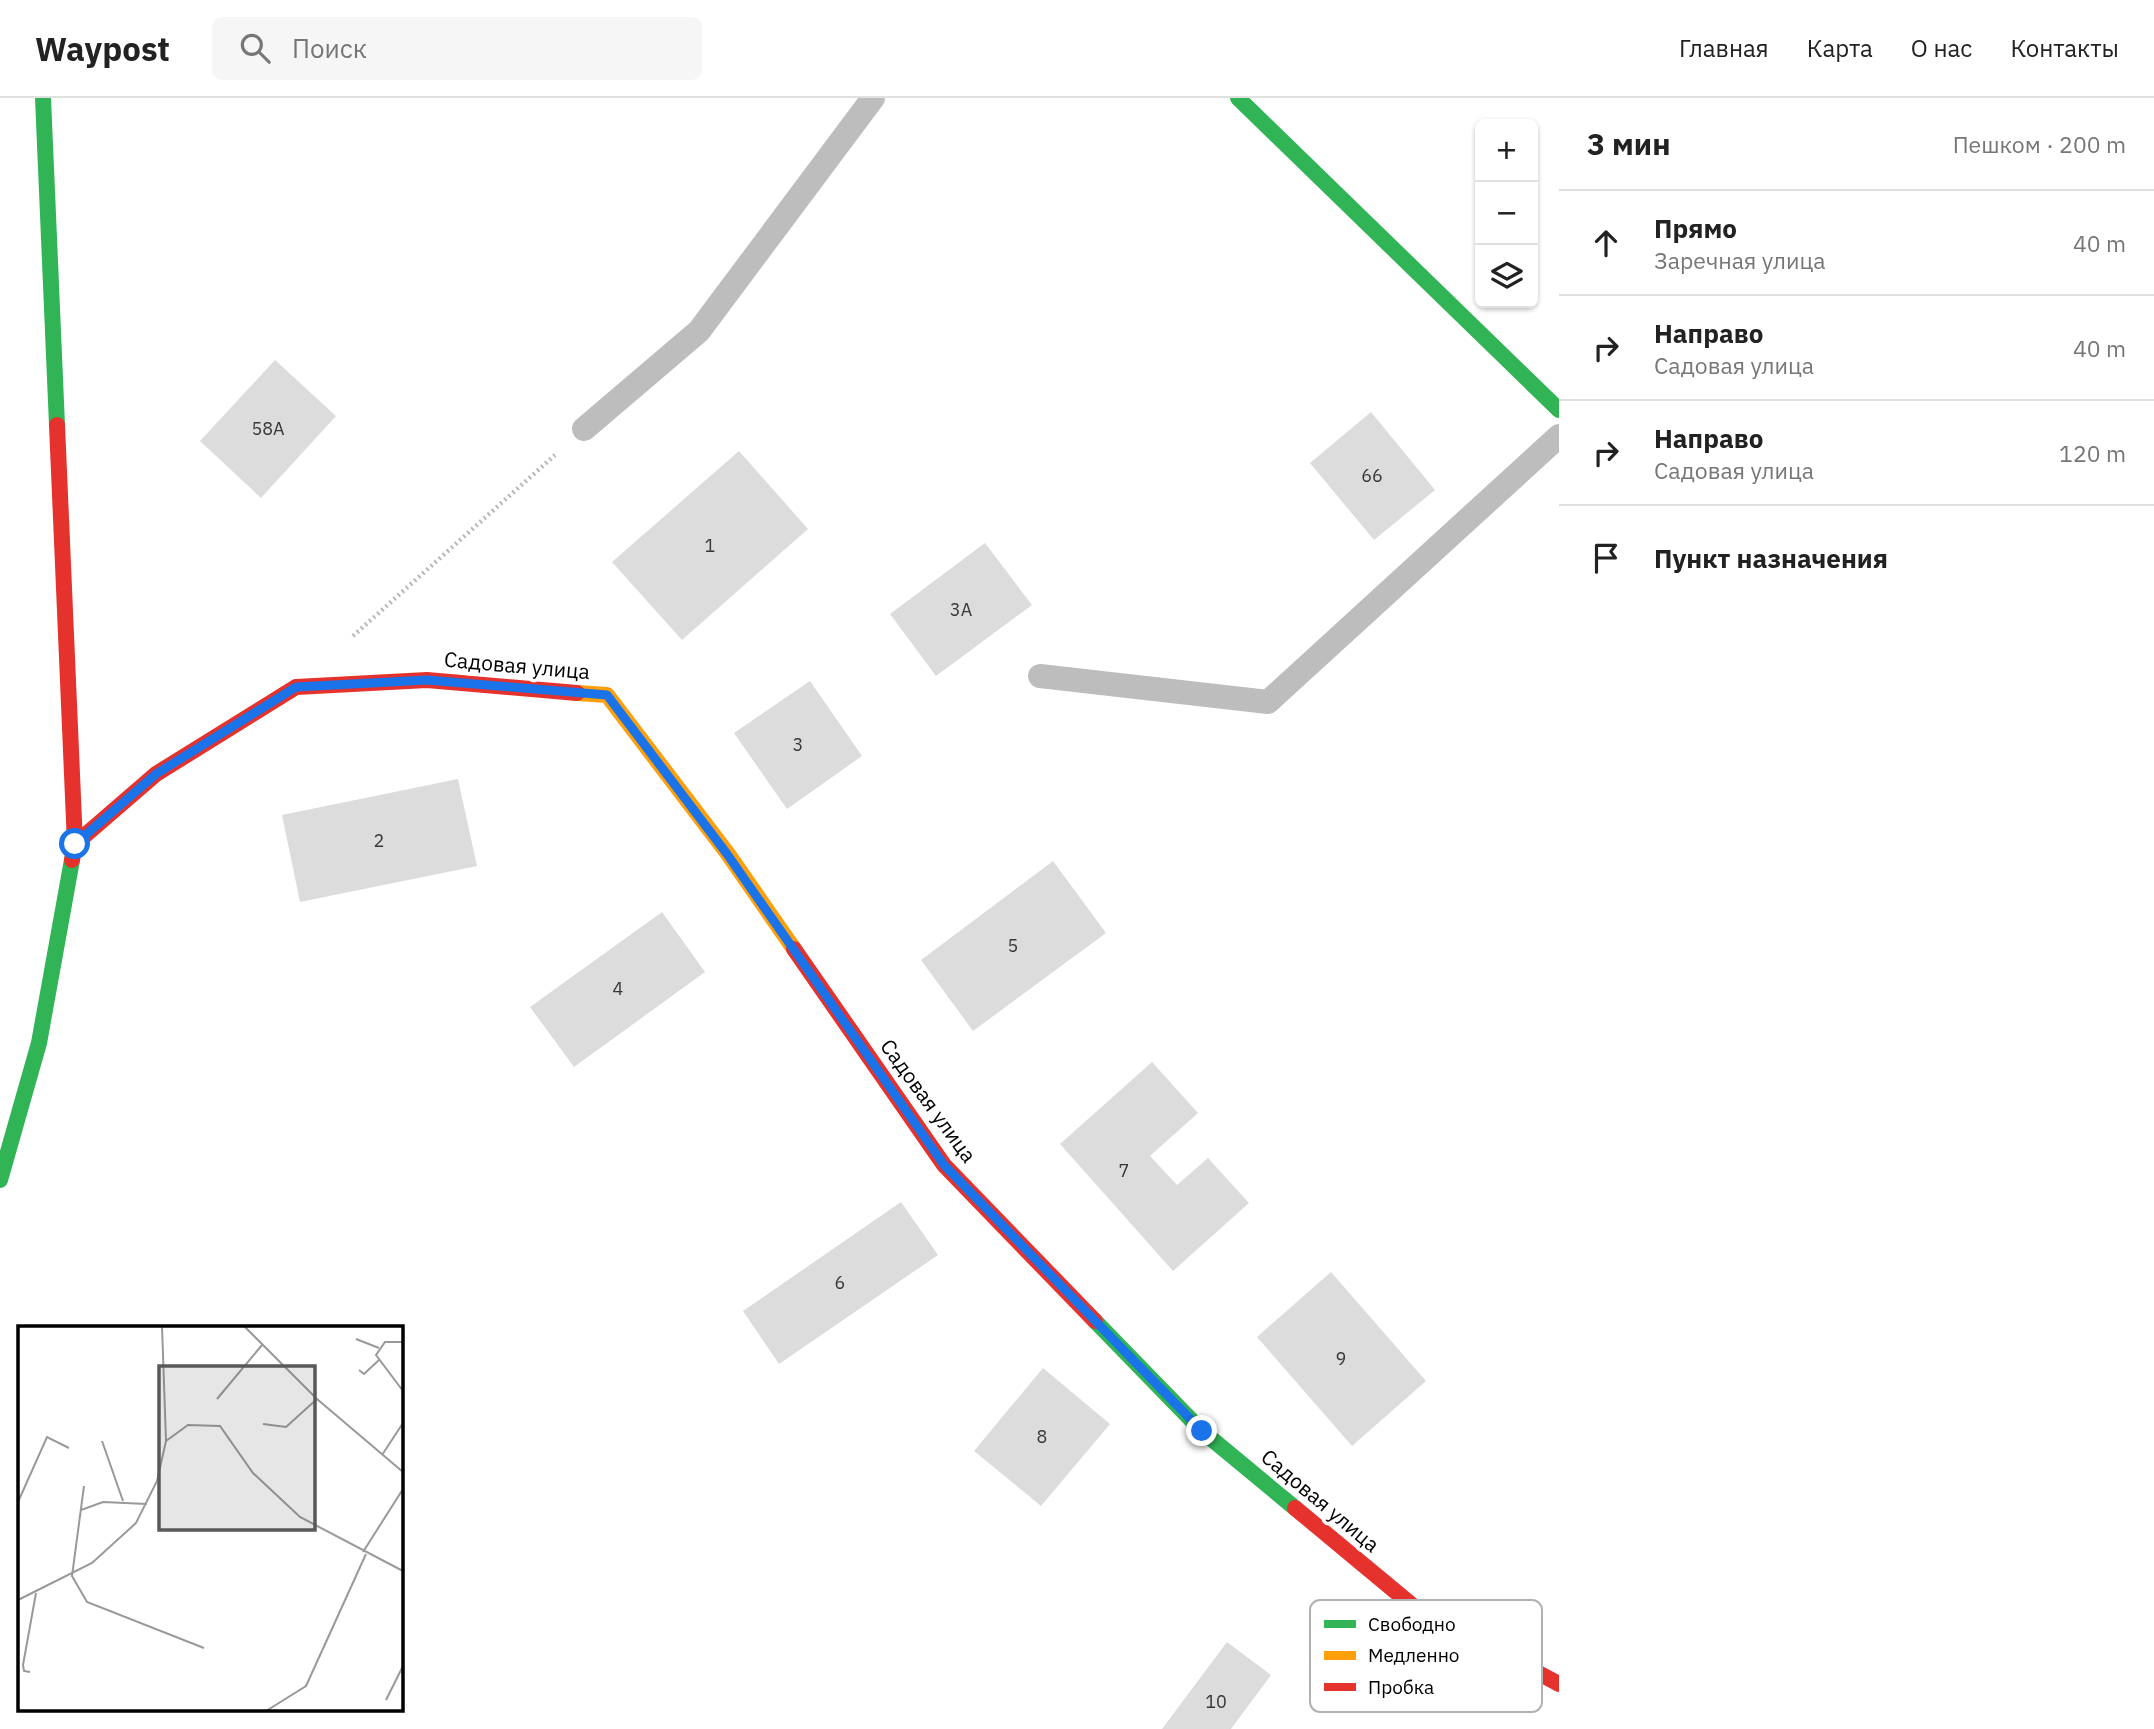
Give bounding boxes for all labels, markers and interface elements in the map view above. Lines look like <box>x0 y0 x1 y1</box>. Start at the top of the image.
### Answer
search box <box>212 17 702 80</box>
text: Waypost <box>35 27 170 70</box>
icon: search <box>236 29 274 67</box>
text: Поиск <box>292 31 367 65</box>
text: Главная <box>1679 32 1769 64</box>
text: Карта <box>1807 32 1873 64</box>
text: О нас <box>1911 32 1972 64</box>
text: Контакты <box>2010 32 2119 64</box>
map controls <box>1475 119 1538 308</box>
button: + <box>1475 119 1538 182</box>
text: 3 мин <box>1587 124 1671 163</box>
text: Пешком · 200 m <box>1953 129 2126 159</box>
button: − <box>1475 182 1538 245</box>
text: Прямо <box>1654 211 1737 245</box>
icon: ahead <box>1587 224 1625 262</box>
text: 40 m <box>2073 228 2126 258</box>
button: layers <box>1475 245 1538 308</box>
text: Заречная улица <box>1654 245 1826 275</box>
text: Направо <box>1654 316 1763 350</box>
icon: right <box>1587 329 1625 367</box>
text: 40 m <box>2073 333 2126 363</box>
text: Садовая улица <box>1654 350 1814 380</box>
house number: 58А <box>251 417 285 440</box>
text: Направо <box>1654 421 1763 455</box>
icon: right <box>1587 434 1625 472</box>
text: 120 m <box>2059 438 2126 468</box>
text: Садовая улица <box>1654 455 1814 485</box>
house number: 66 <box>1361 464 1383 487</box>
house number: 1 <box>705 534 715 557</box>
icon: arrive <box>1587 539 1625 577</box>
text: Пункт назначения <box>1654 541 1888 575</box>
house number: 3А <box>950 598 973 621</box>
street label: Садовая улица <box>443 645 591 685</box>
house number: 3 <box>793 733 803 756</box>
route start <box>59 828 90 859</box>
house number: 2 <box>374 829 384 852</box>
house number: 5 <box>1008 934 1018 957</box>
house number: 4 <box>613 977 624 1000</box>
street label: Садовая улица <box>875 1033 983 1168</box>
house number: 7 <box>1119 1159 1129 1182</box>
house number: 6 <box>835 1271 845 1294</box>
inset map <box>18 1326 402 1712</box>
house number: 9 <box>1336 1347 1346 1370</box>
route end <box>1186 1415 1217 1446</box>
house number: 8 <box>1037 1425 1047 1448</box>
street label: Садовая улица <box>1256 1443 1386 1558</box>
legend <box>1310 1600 1542 1712</box>
text: Свободно <box>1368 1612 1456 1636</box>
text: Медленно <box>1368 1643 1459 1667</box>
text: Пробка <box>1368 1675 1434 1699</box>
house number: 10 <box>1205 1690 1227 1713</box>

